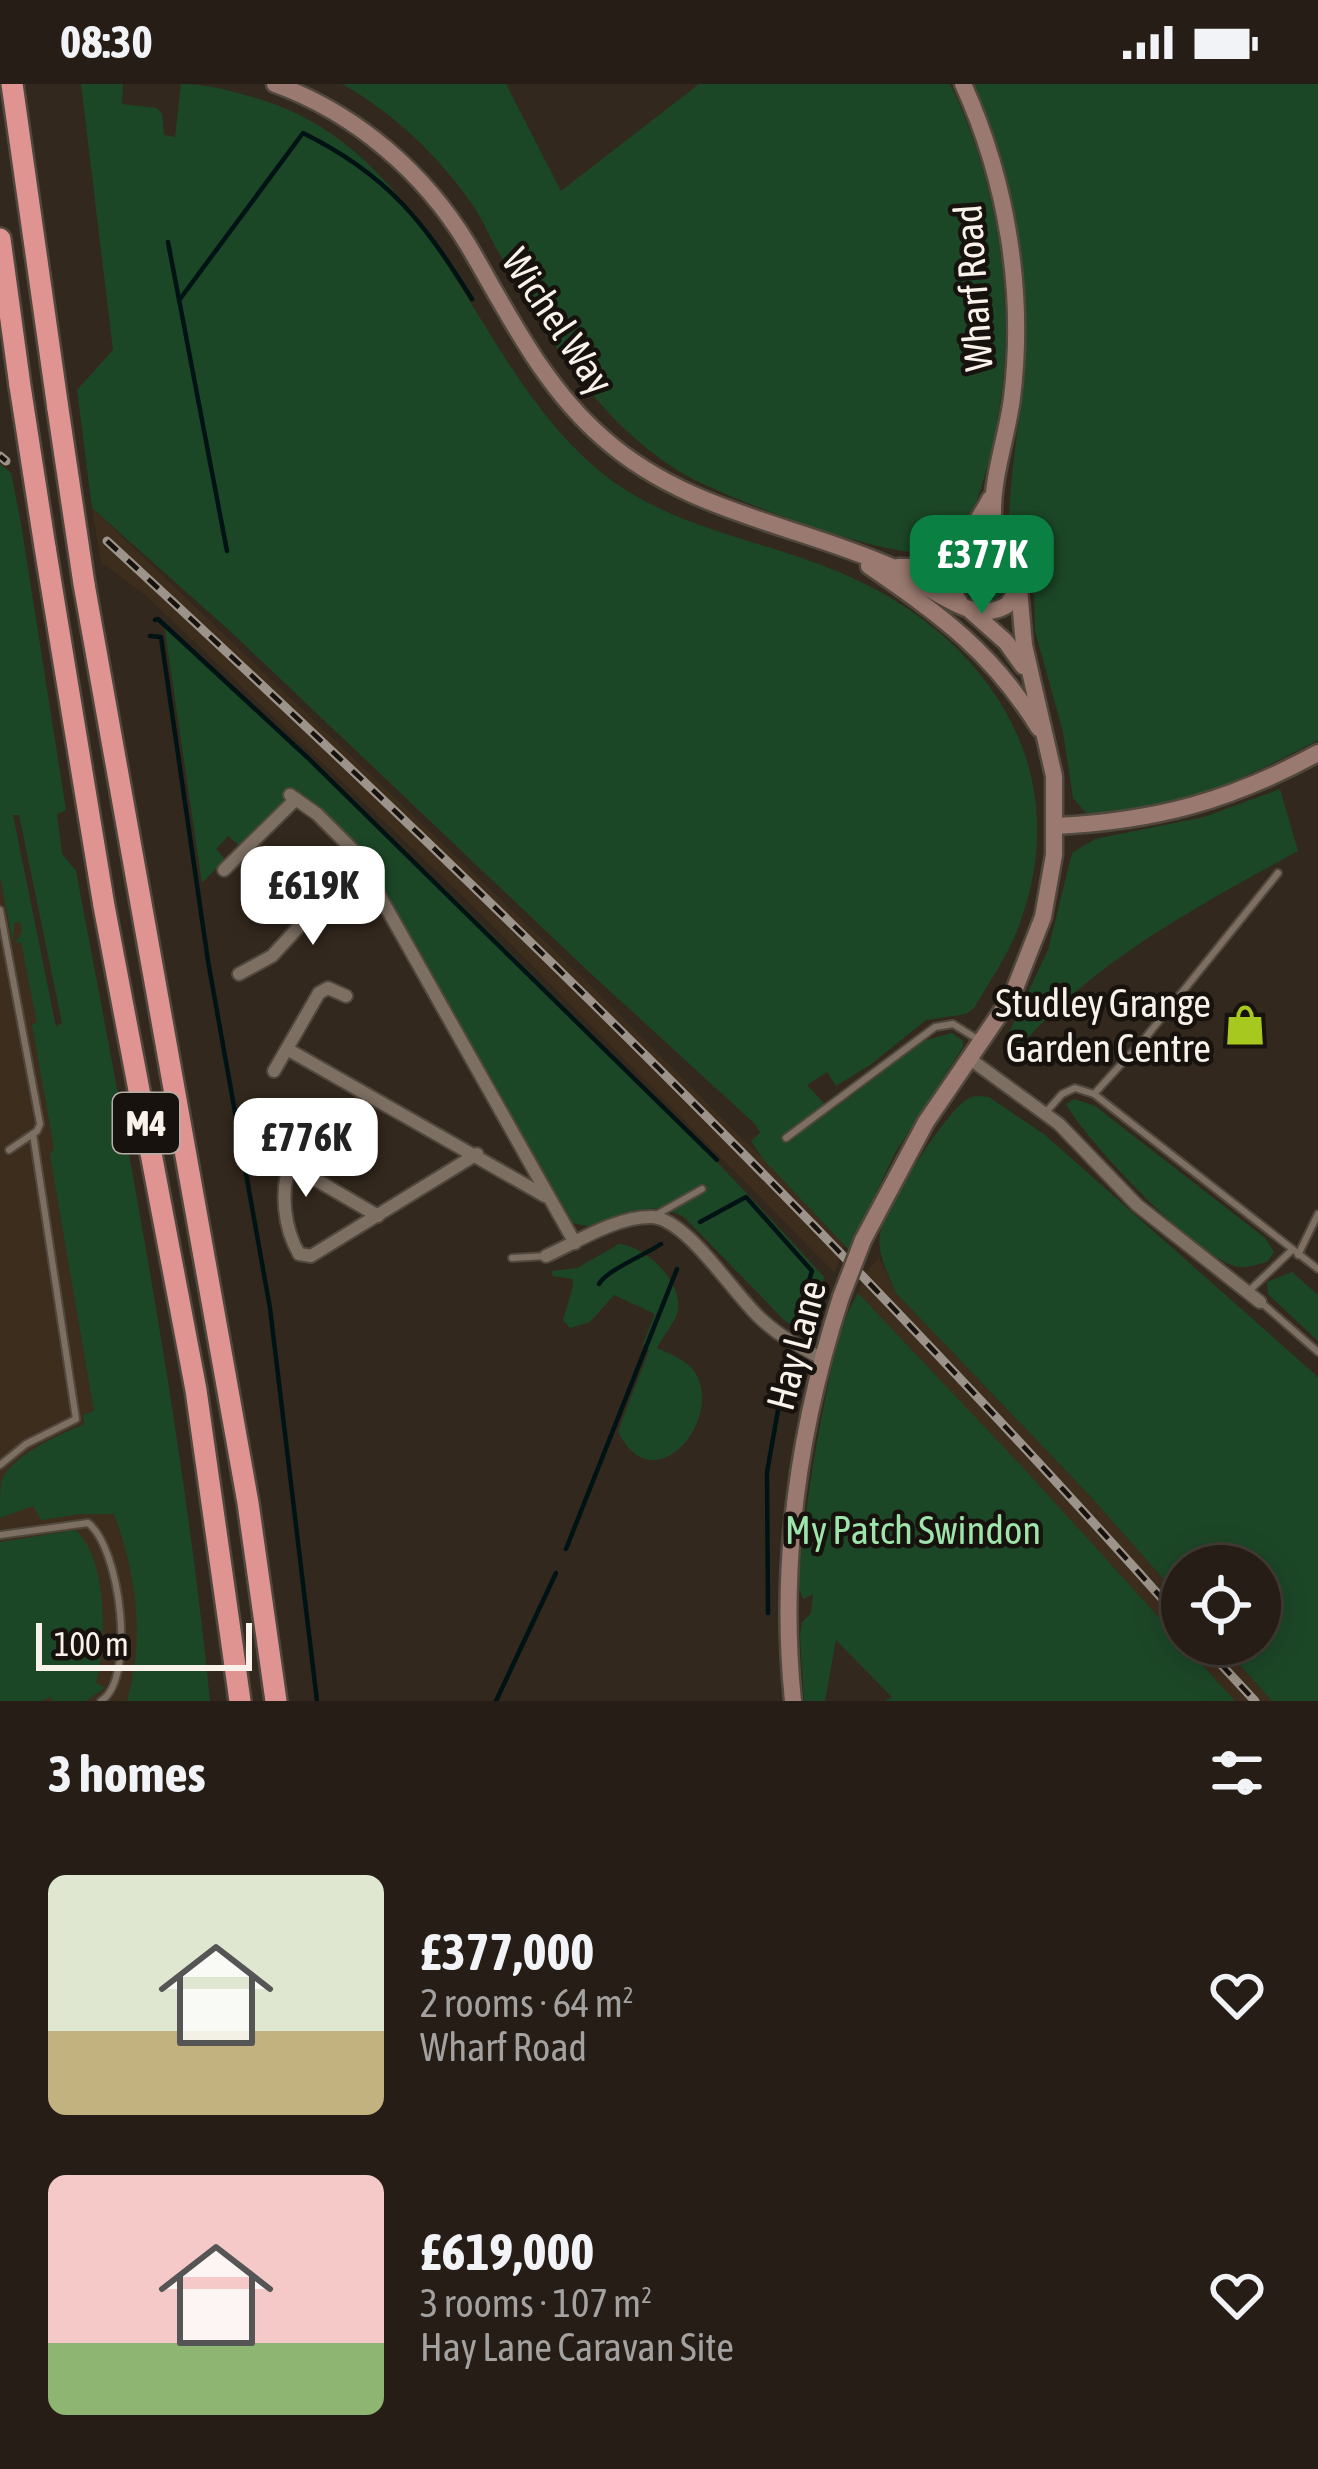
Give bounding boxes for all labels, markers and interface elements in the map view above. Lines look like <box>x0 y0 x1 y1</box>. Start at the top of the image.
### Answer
text: 08:30 <box>60 16 153 68</box>
street label: Wharf Road <box>945 203 1001 373</box>
street label: Wichel Way <box>494 240 622 402</box>
pin: £377K <box>898 515 1066 617</box>
text: £377K <box>937 532 1027 576</box>
pin: £619K <box>229 846 397 948</box>
text: £619K <box>268 863 358 907</box>
place label: Studley Grange Garden Centre <box>995 981 1211 1070</box>
shop icon: Studley Grange Garden Centre <box>1222 1002 1268 1048</box>
road number: M4 <box>113 1093 179 1153</box>
pin: £776K <box>222 1098 390 1200</box>
text: £776K <box>261 1115 351 1159</box>
street label: Hay Lane <box>758 1276 834 1414</box>
park label: My Patch Swindon <box>785 1508 1041 1552</box>
map controls <box>1161 1545 1281 1665</box>
button: locate <box>1161 1545 1281 1665</box>
scale bar <box>36 1617 252 1670</box>
text: 100 m <box>54 1625 129 1663</box>
icon: filters <box>1204 1740 1270 1806</box>
text: 3 homes <box>48 1744 206 1803</box>
text: £377,000 <box>420 1922 594 1981</box>
icon: home <box>144 1923 288 2067</box>
icon: heart <box>1204 1962 1270 2028</box>
text: 2 rooms · 64 m² <box>420 1981 634 2025</box>
text: Wharf Road <box>420 2025 587 2069</box>
text: £619,000 <box>420 2222 594 2281</box>
icon: home <box>144 2223 288 2367</box>
icon: heart <box>1204 2262 1270 2328</box>
text: 3 rooms · 107 m² <box>420 2281 652 2325</box>
text: Hay Lane Caravan Site <box>420 2325 734 2369</box>

